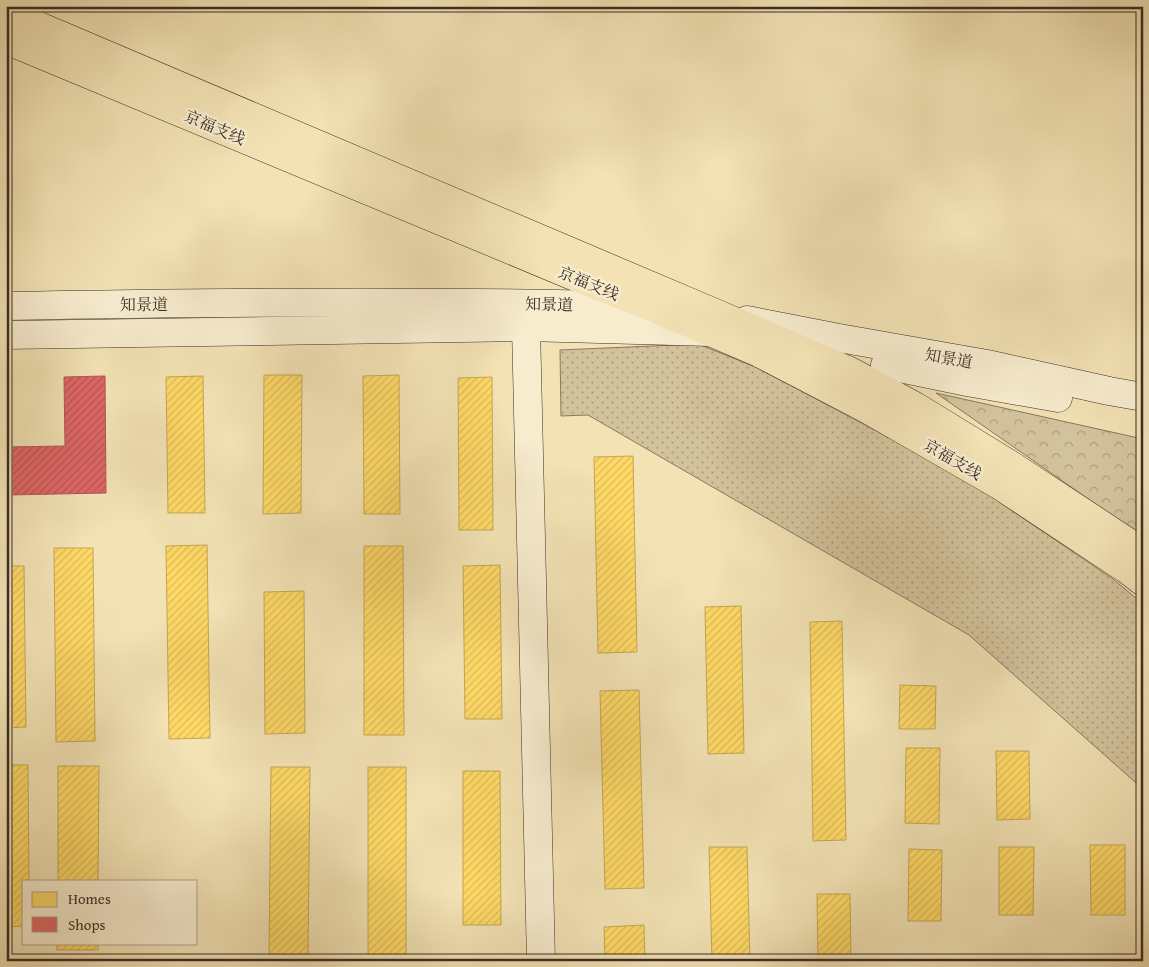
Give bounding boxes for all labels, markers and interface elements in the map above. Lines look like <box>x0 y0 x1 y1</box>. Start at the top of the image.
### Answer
street label: 京福支线 <box>181 103 249 151</box>
street label: 京福支线 <box>555 260 623 306</box>
street label: 知景道 <box>120 292 168 316</box>
street label: 知景道 <box>525 292 573 316</box>
street label: 知景道 <box>923 342 975 374</box>
street label: 京福支线 <box>919 433 987 485</box>
legend <box>22 880 198 944</box>
text: Homes <box>68 888 111 909</box>
text: Shops <box>68 914 105 935</box>

